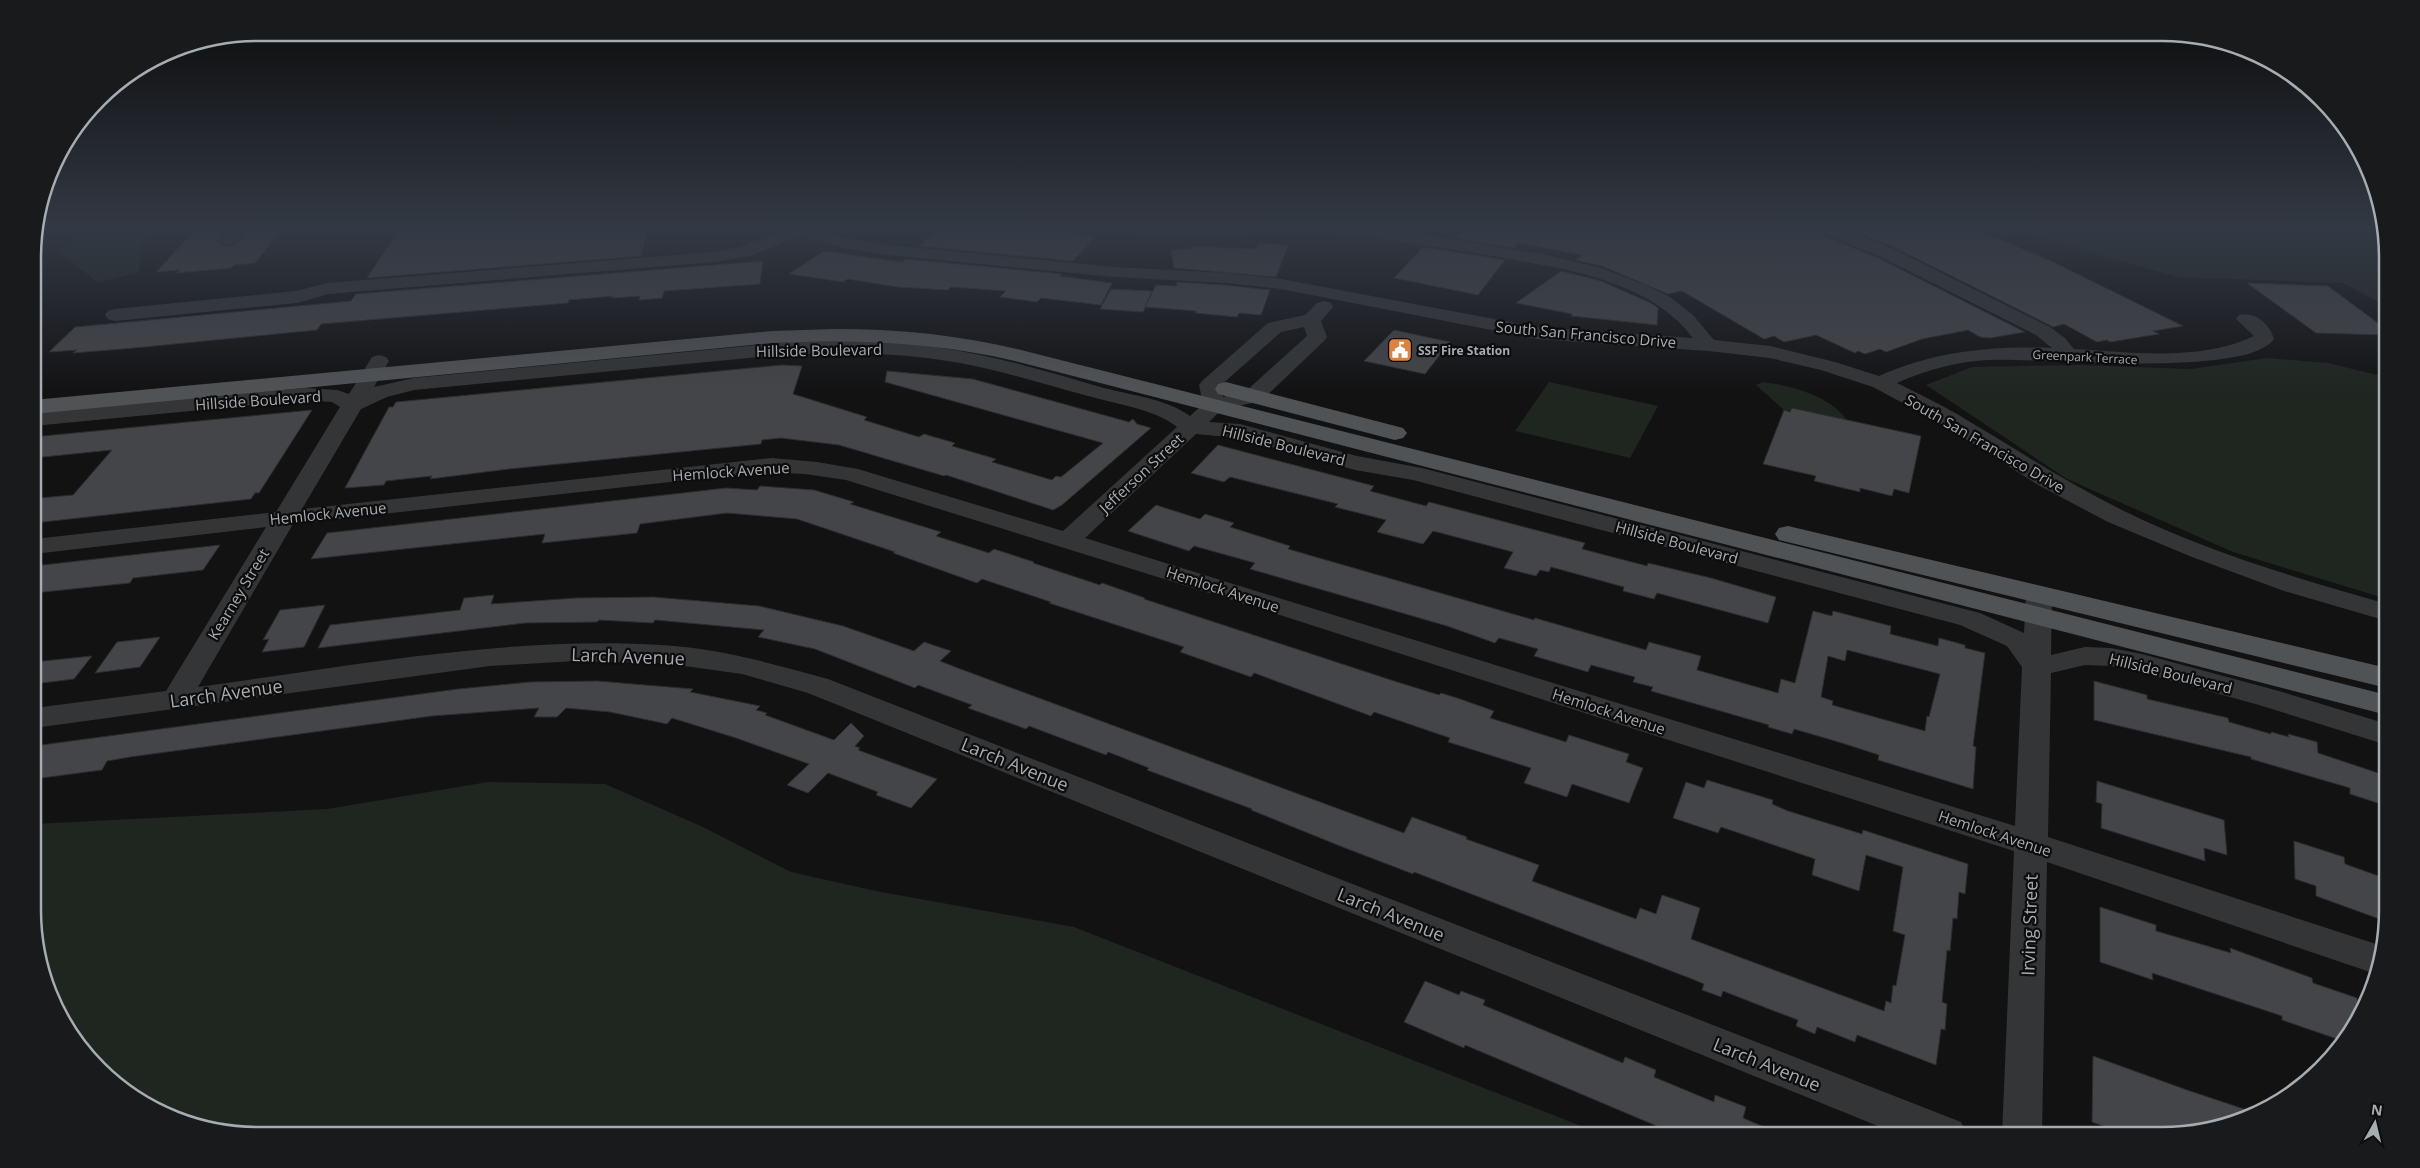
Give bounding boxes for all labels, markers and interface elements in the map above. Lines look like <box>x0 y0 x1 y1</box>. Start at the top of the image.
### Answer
street label: South San Francisco Drive <box>1495 316 1677 352</box>
public building icon: SSF Fire Station <box>1387 337 1413 363</box>
street label: Hillside Boulevard <box>756 339 882 361</box>
place label: SSF Fire Station <box>1418 342 1510 359</box>
street label: Greenpark Terrace <box>2032 346 2138 368</box>
street label: Hillside Boulevard <box>194 386 322 414</box>
street label: South San Francisco Drive <box>1902 389 2068 497</box>
street label: Hillside Boulevard <box>1220 420 1348 470</box>
street label: Jefferson Street <box>1093 429 1187 519</box>
street label: Hemlock Avenue <box>672 457 790 485</box>
street label: Hemlock Avenue <box>269 497 387 529</box>
street label: Hillside Boulevard <box>1614 516 1740 568</box>
street label: Kearney Street <box>203 545 273 643</box>
street label: Hemlock Avenue <box>1164 561 1282 617</box>
street label: Larch Avenue <box>571 642 685 670</box>
street label: Hillside Boulevard <box>2107 648 2235 698</box>
street label: Larch Avenue <box>168 673 284 713</box>
street label: Hemlock Avenue <box>1550 683 1668 739</box>
street label: Larch Avenue <box>958 732 1072 796</box>
street label: Hemlock Avenue <box>1936 805 2054 861</box>
street label: Irving Street <box>2015 874 2043 976</box>
street label: Larch Avenue <box>1334 882 1448 946</box>
street label: Larch Avenue <box>1710 1032 1824 1096</box>
north arrow <box>2350 1098 2400 1148</box>
text: N <box>2370 1099 2384 1120</box>

